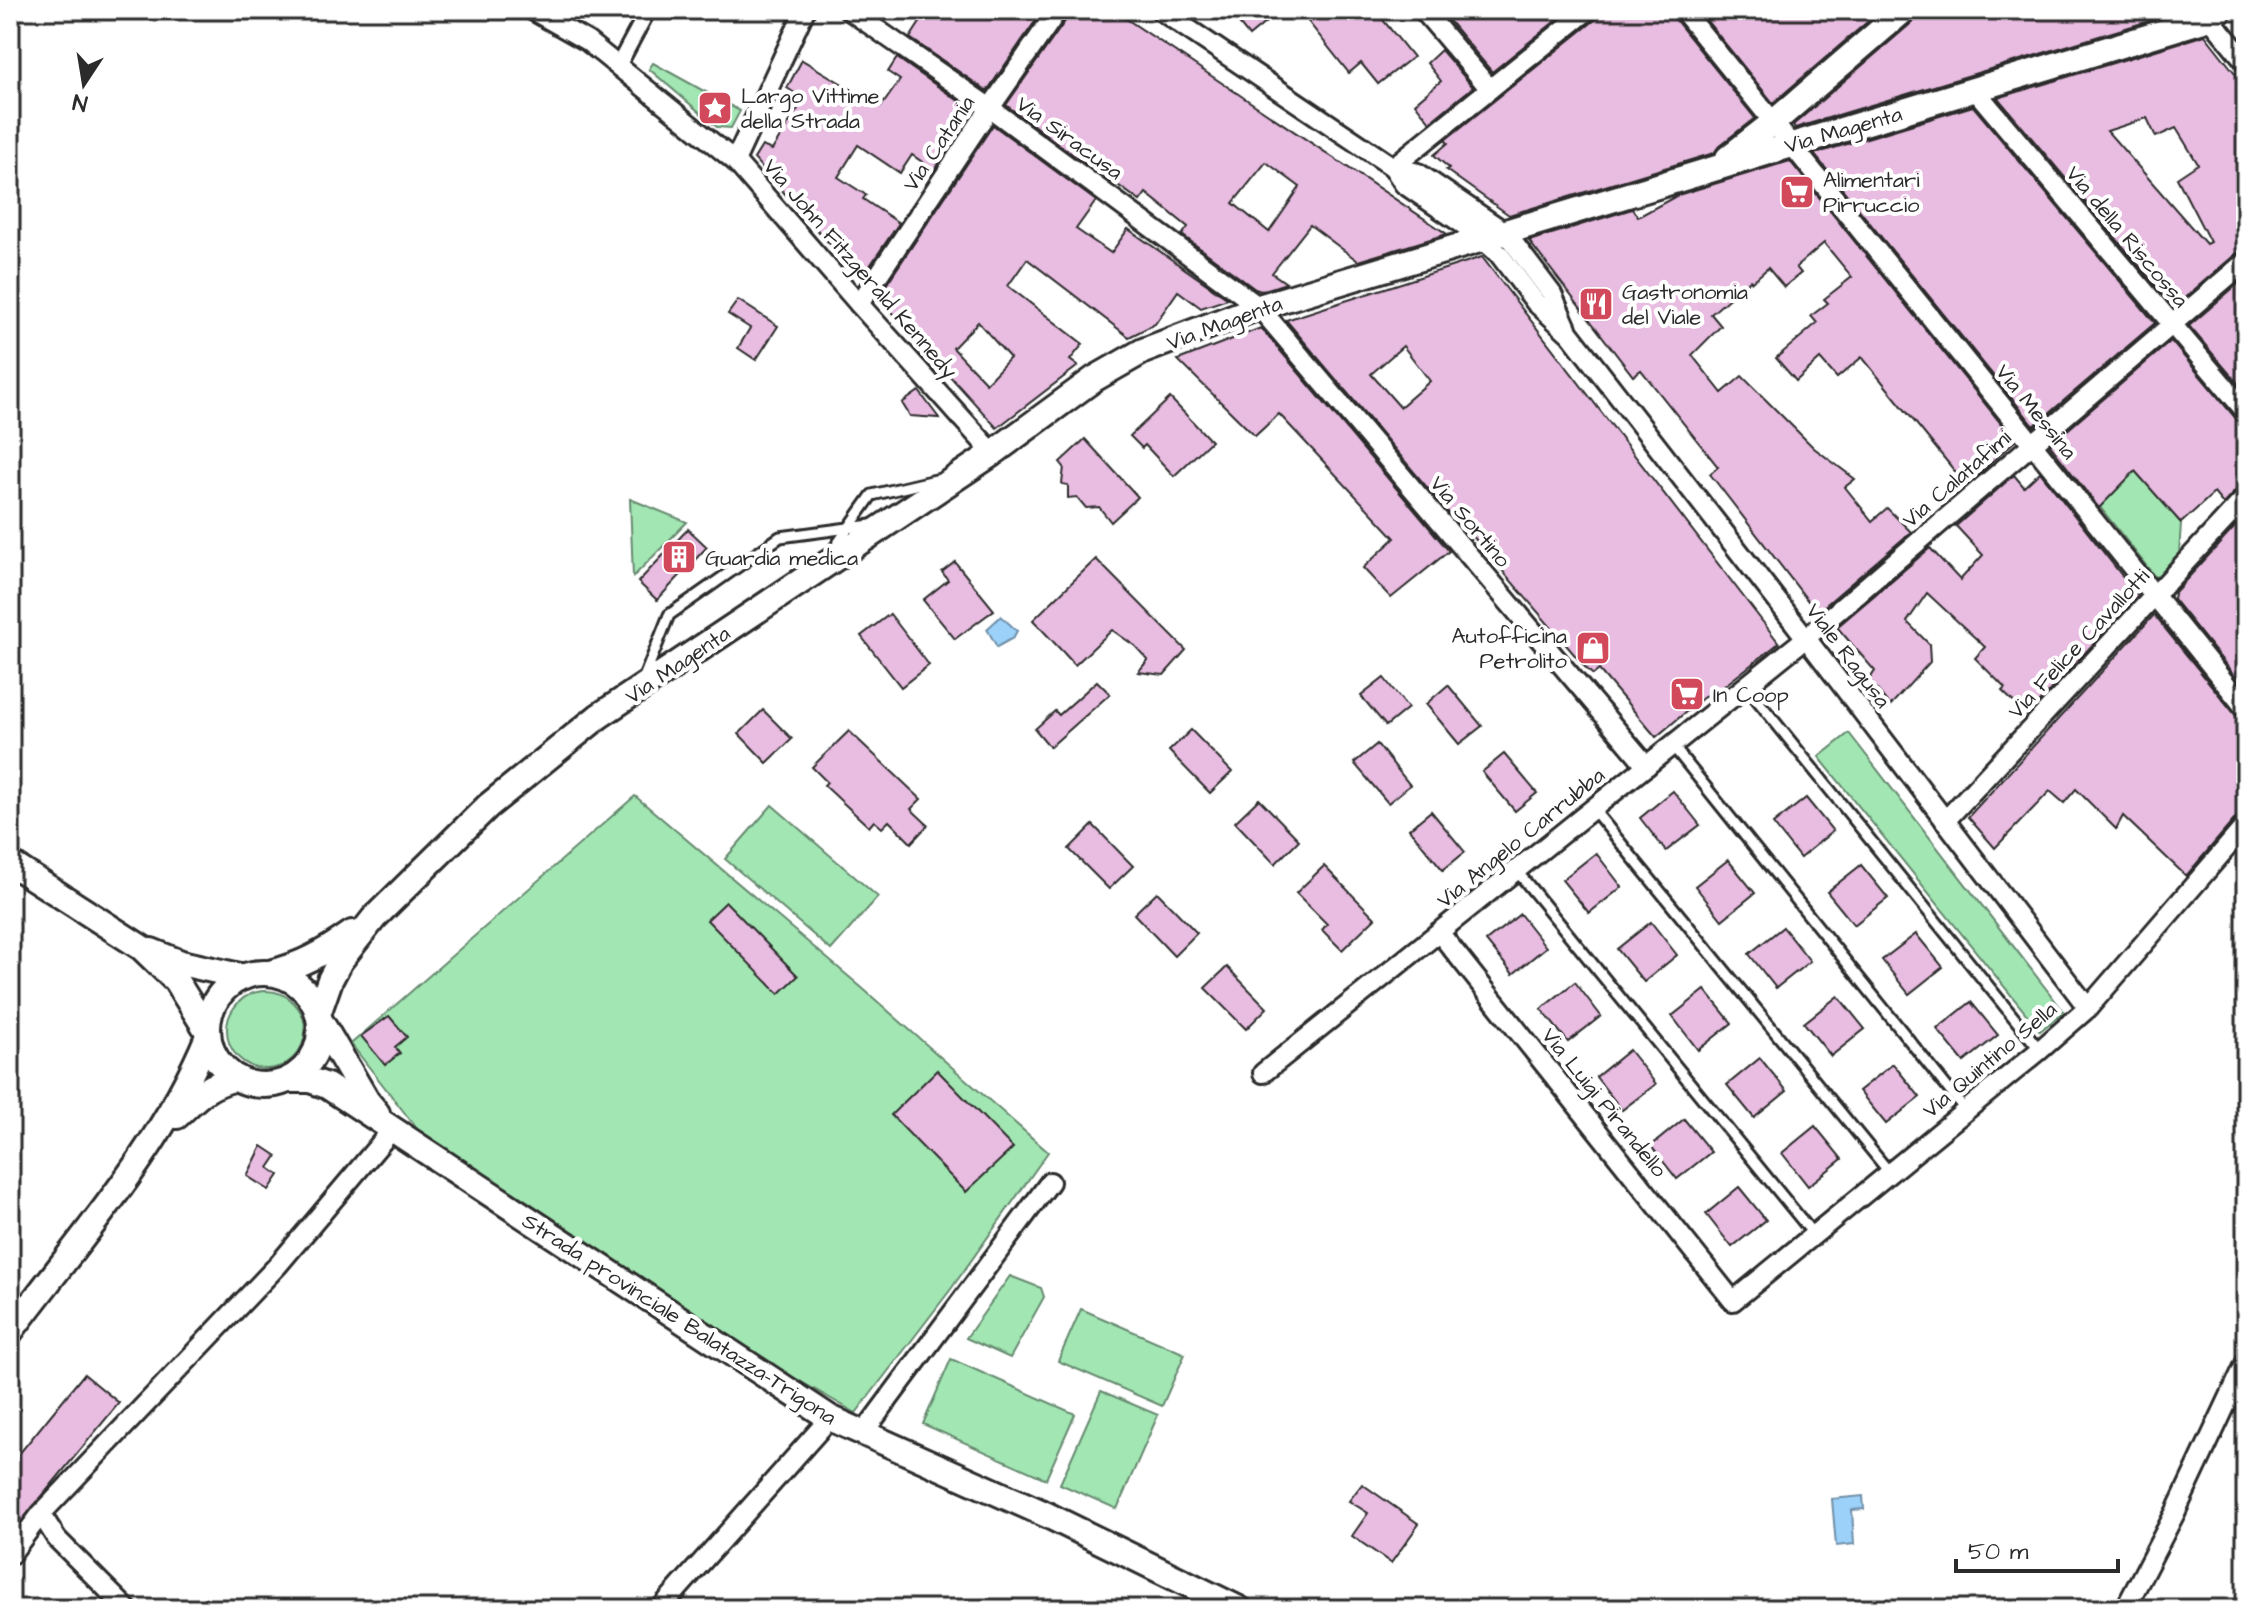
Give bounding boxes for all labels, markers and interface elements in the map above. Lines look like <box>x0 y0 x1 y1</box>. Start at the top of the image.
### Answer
north arrow <box>44 44 124 124</box>
place label: Largo Vittime della Strada <box>741 81 879 137</box>
text: N <box>70 85 90 119</box>
place icon: Largo Vittime della Strada <box>696 89 734 127</box>
street label: Via Siracusa <box>1009 89 1129 188</box>
street label: Via Catania <box>896 90 983 198</box>
street label: Via Magenta <box>1781 99 1906 163</box>
street label: Via John Fitzgerald Kennedy <box>755 152 964 387</box>
street label: Via della Riscossa <box>2058 159 2196 315</box>
place label: Alimentari Pirruccio <box>1823 165 1920 221</box>
supermarket icon: Alimentari Pirruccio <box>1778 173 1816 211</box>
place label: Gastronomia del Viale <box>1622 277 1748 333</box>
restaurant icon: Gastronomia del Viale <box>1577 285 1615 323</box>
street label: Via Magenta <box>1162 288 1287 360</box>
street label: Via Messina <box>1988 358 2084 466</box>
street label: Via Calatafimi <box>1896 423 2018 535</box>
street label: Via Sortino <box>1422 469 1518 575</box>
building icon: Guardia medica <box>660 538 698 576</box>
place label: Guardia medica <box>705 543 858 574</box>
street label: Via Felice Cavallotti <box>2001 562 2157 726</box>
street label: Viale Ragusa <box>1797 597 1898 715</box>
street label: Via Magenta <box>619 619 737 713</box>
place label: Autofficina Petrolito <box>1452 621 1568 677</box>
shop icon: Autofficina Petrolito <box>1574 629 1612 667</box>
supermarket icon: In Coop <box>1668 675 1706 713</box>
place label: In Coop <box>1713 680 1789 711</box>
street label: Via Angelo Carrubba <box>1430 761 1612 917</box>
street label: Via Quintino Sella <box>1916 995 2064 1126</box>
street label: Via Luigi Pirandello <box>1533 1021 1674 1186</box>
street label: Strada provinciale Balatazza-Trigona <box>515 1206 842 1434</box>
scale bar <box>1956 1523 2118 1573</box>
text: 50 m <box>1968 1535 2029 1569</box>

